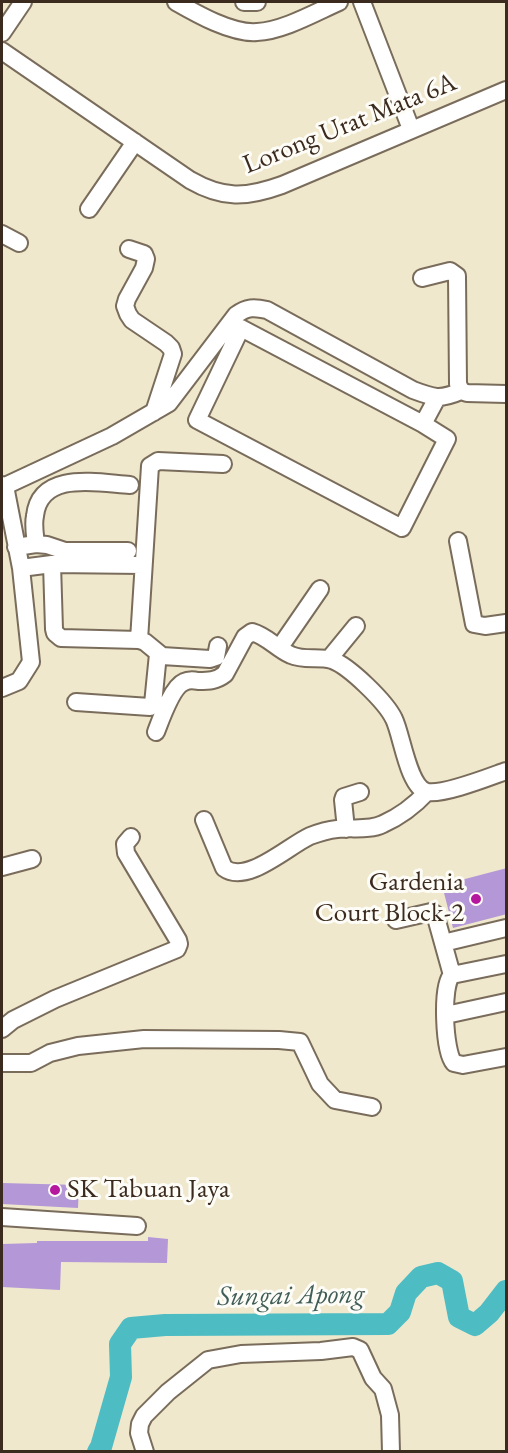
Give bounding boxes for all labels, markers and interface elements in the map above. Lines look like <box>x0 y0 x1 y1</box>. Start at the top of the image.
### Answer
street label: Lorong Urat Mata 6A <box>239 66 461 182</box>
place label: Gardenia Court Block-2 <box>315 867 464 930</box>
marker: Gardenia Court Block-2 <box>469 892 483 906</box>
place label: SK Tabuan Jaya <box>67 1174 230 1206</box>
marker: SK Tabuan Jaya <box>48 1183 62 1197</box>
water label: Sungai Apong <box>217 1278 365 1314</box>

